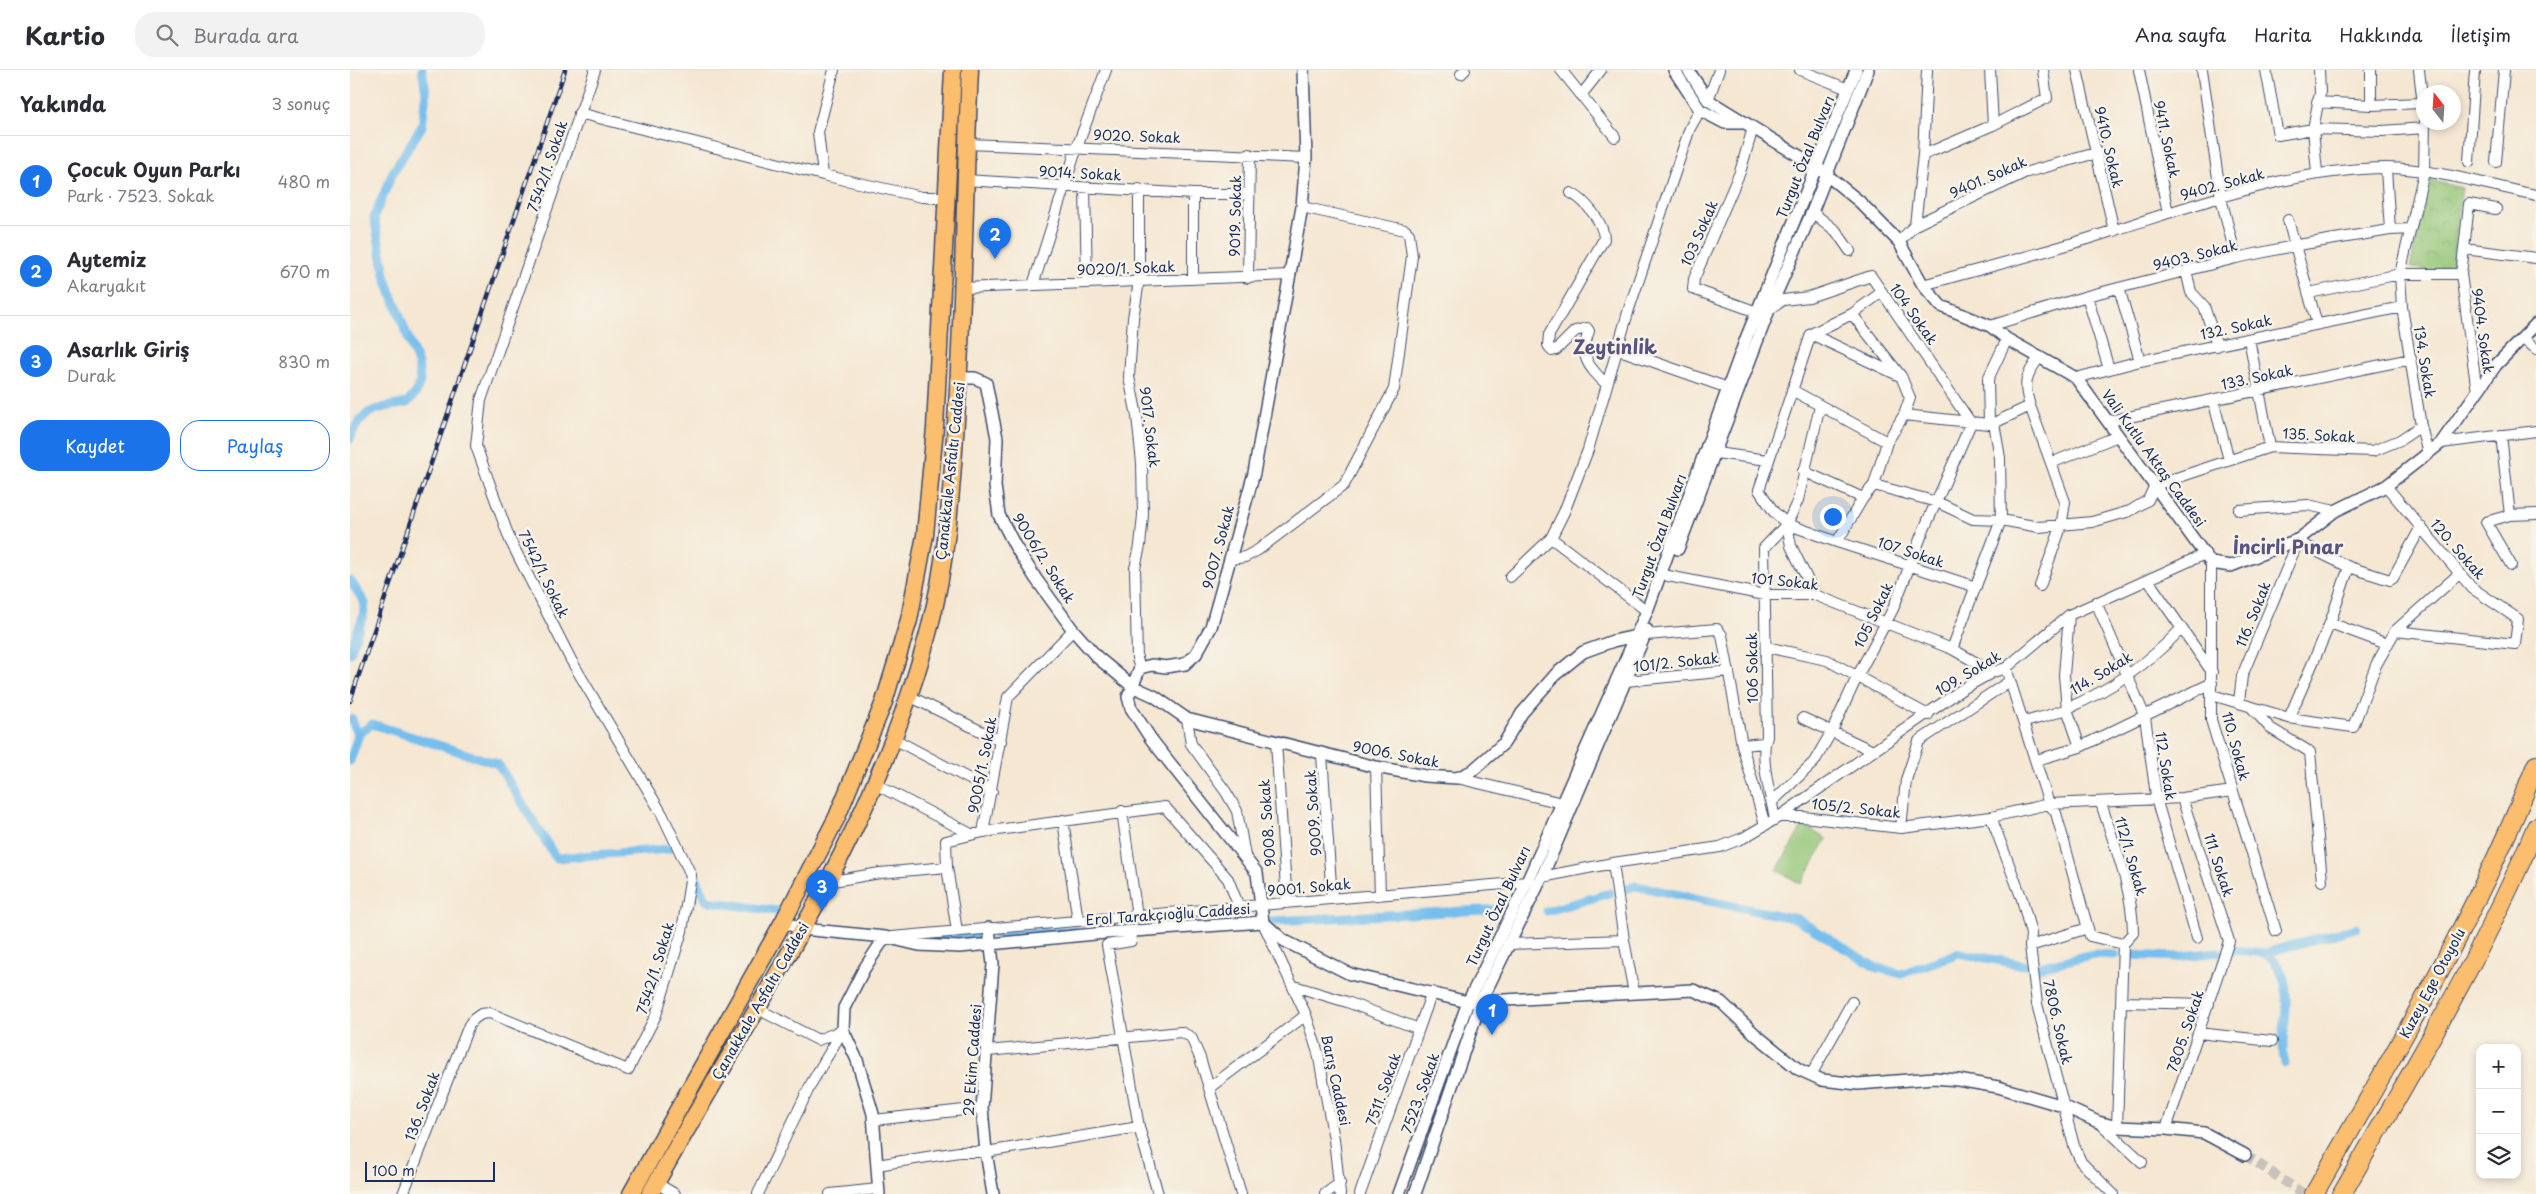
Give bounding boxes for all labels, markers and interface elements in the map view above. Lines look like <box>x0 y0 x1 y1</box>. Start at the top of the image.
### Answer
search box <box>135 12 485 57</box>
text: Kartio <box>25 17 105 53</box>
icon: search <box>153 21 181 49</box>
text: Burada ara <box>193 21 298 49</box>
text: Ana sayfa <box>2135 21 2226 48</box>
text: Harita <box>2254 21 2311 48</box>
text: Hakkında <box>2339 21 2423 48</box>
text: İletişim <box>2451 21 2511 48</box>
north arrow <box>2416 85 2461 130</box>
text: Yakında <box>20 87 106 119</box>
text: 3 sonuç <box>271 91 330 115</box>
street label: Turgut Özal Bulvarı <box>1771 92 1839 222</box>
street label: 9411. Sokak <box>2149 98 2185 180</box>
street label: 9410. Sokak <box>2089 104 2129 190</box>
street label: 7542/1. Sokak <box>522 117 572 215</box>
street label: 9020. Sokak <box>1093 124 1181 148</box>
street label: 9401. Sokak <box>1946 151 2030 203</box>
text: Çocuk Oyun Parkı <box>67 155 240 183</box>
street label: 9014. Sokak <box>1038 160 1122 186</box>
street label: 9402. Sokak <box>2177 163 2267 205</box>
text: 1 <box>32 169 40 193</box>
text: 480 m <box>278 169 330 193</box>
street label: 9019. Sokak <box>1224 175 1246 257</box>
text: Park · 7523. Sokak <box>67 183 214 207</box>
street label: 103 Sokak <box>1675 197 1723 269</box>
pin: 2 <box>979 218 1011 259</box>
street label: 9403. Sokak <box>2151 234 2239 276</box>
text: Aytemiz <box>67 245 146 273</box>
street label: 9020/1. Sokak <box>1076 256 1176 280</box>
text: 2 <box>30 259 42 283</box>
text: 670 m <box>280 259 330 283</box>
text: Akaryakıt <box>67 273 146 297</box>
street label: 104 Sokak <box>1885 279 1943 349</box>
street label: 9404. Sokak <box>2467 287 2499 375</box>
street label: 132. Sokak <box>2198 309 2274 345</box>
street label: 134. Sokak <box>2409 324 2441 400</box>
district label: Zeytinlik <box>1573 332 1657 360</box>
text: Asarlık Giriş <box>67 335 189 363</box>
text: 3 <box>31 349 41 373</box>
text: 830 m <box>278 349 330 373</box>
street label: 133. Sokak <box>2219 359 2295 395</box>
text: Durak <box>67 363 116 387</box>
street label: Çanakkale Asfaltı Caddesi <box>930 381 970 561</box>
street label: 9017. Sokak <box>1135 385 1165 469</box>
street label: Vali Kutlu Aktaş Caddesi <box>2097 385 2211 531</box>
button: Kaydet <box>20 420 170 471</box>
button: Paylaş <box>180 420 330 471</box>
street label: 135. Sokak <box>2282 423 2356 447</box>
street label: Turgut Özal Bulvarı <box>1627 471 1691 601</box>
street label: 9007. Sokak <box>1197 503 1239 591</box>
your location <box>1820 504 1846 530</box>
street label: 9006/2. Sokak <box>1008 509 1080 607</box>
street label: 120. Sokak <box>2426 514 2490 584</box>
street label: 7542/1. Sokak <box>514 526 574 622</box>
street label: 107 Sokak <box>1875 531 1947 573</box>
district label: İncirli Pınar <box>2233 532 2344 560</box>
street label: 101 Sokak <box>1750 567 1820 595</box>
street label: 105 Sokak <box>1848 578 1898 652</box>
street label: 116. Sokak <box>2230 578 2276 650</box>
street label: 106 Sokak <box>1741 632 1763 704</box>
street label: 109. Sokak <box>1931 645 2005 701</box>
street label: 114. Sokak <box>2066 646 2136 700</box>
street label: 101/2. Sokak <box>1632 647 1720 677</box>
street label: 110. Sokak <box>2217 709 2255 783</box>
street label: 9005/1. Sokak <box>962 715 1002 815</box>
street label: 112. Sokak <box>2150 730 2182 802</box>
street label: 9006. Sokak <box>1351 735 1441 773</box>
street label: 9009. Sokak <box>1300 769 1326 857</box>
street label: 9008. Sokak <box>1253 778 1281 868</box>
street label: 105/2. Sokak <box>1810 793 1902 823</box>
street label: 112/1. Sokak <box>2110 814 2152 898</box>
street label: 111. Sokak <box>2199 831 2239 899</box>
street label: Turgut Özal Bulvarı <box>1461 842 1535 970</box>
pin: 3 <box>806 870 838 911</box>
street label: 9001. Sokak <box>1266 873 1352 901</box>
street label: Erol Tarakçıoğlu Caddesi <box>1085 898 1251 930</box>
street label: Çanakkale Asfaltı Caddesi <box>706 918 814 1084</box>
street label: 7542/1. Sokak <box>631 919 679 1017</box>
street label: Kuzey Ege Otoyolu <box>2394 924 2470 1042</box>
street label: 7806. Sokak <box>2038 977 2078 1067</box>
street label: 7805. Sokak <box>2161 987 2209 1075</box>
pin: 1 <box>1476 994 1508 1035</box>
street label: 29 Ekim Caddesi <box>958 1003 986 1117</box>
street label: Barış Caddesi <box>1316 1032 1356 1128</box>
map controls <box>2476 1044 2521 1179</box>
button: + <box>2476 1044 2521 1089</box>
street label: 7511. Sokak <box>1360 1050 1406 1128</box>
street label: 7523. Sokak <box>1396 1050 1444 1136</box>
street label: 136. Sokak <box>399 1068 445 1144</box>
button: − <box>2476 1089 2521 1134</box>
button: layers <box>2476 1134 2521 1179</box>
scale bar <box>365 1159 495 1182</box>
text: 100 m <box>372 1160 415 1181</box>

